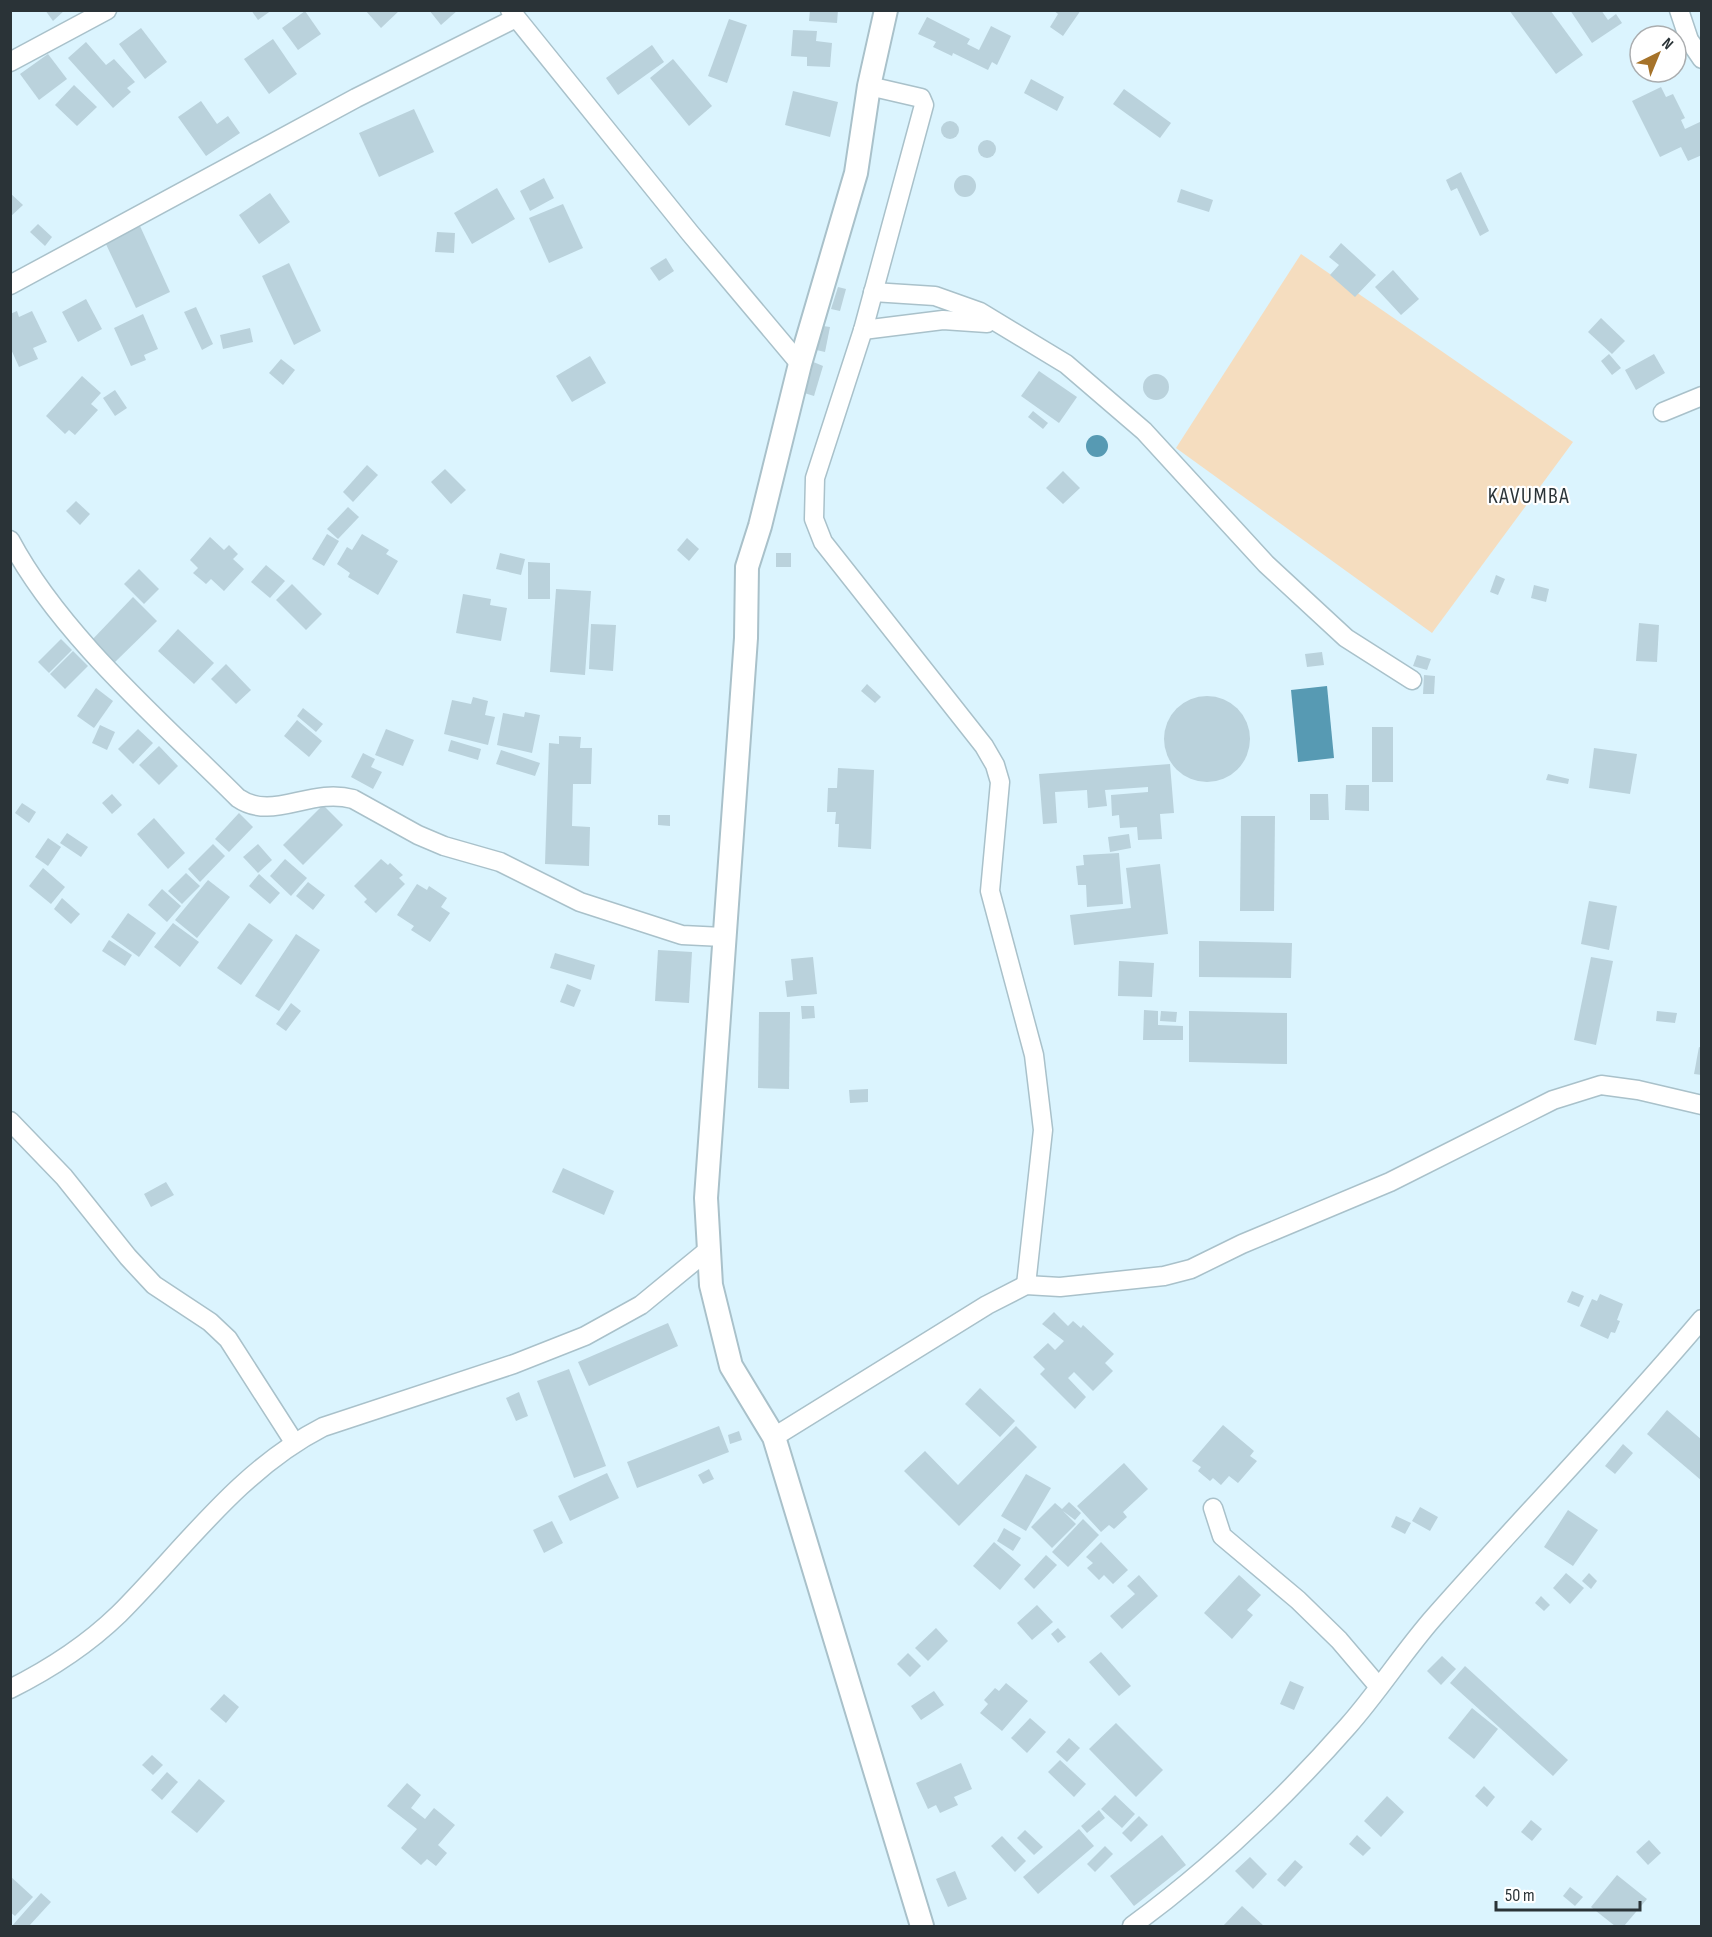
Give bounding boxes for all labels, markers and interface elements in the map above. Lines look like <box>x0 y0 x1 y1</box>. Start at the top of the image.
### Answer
north arrow <box>1628 24 1688 84</box>
text: N <box>1658 34 1677 54</box>
district label: KAVUMBA <box>1488 483 1570 510</box>
scale bar <box>1496 1874 1640 1912</box>
text: 50 m <box>1505 1885 1535 1906</box>

